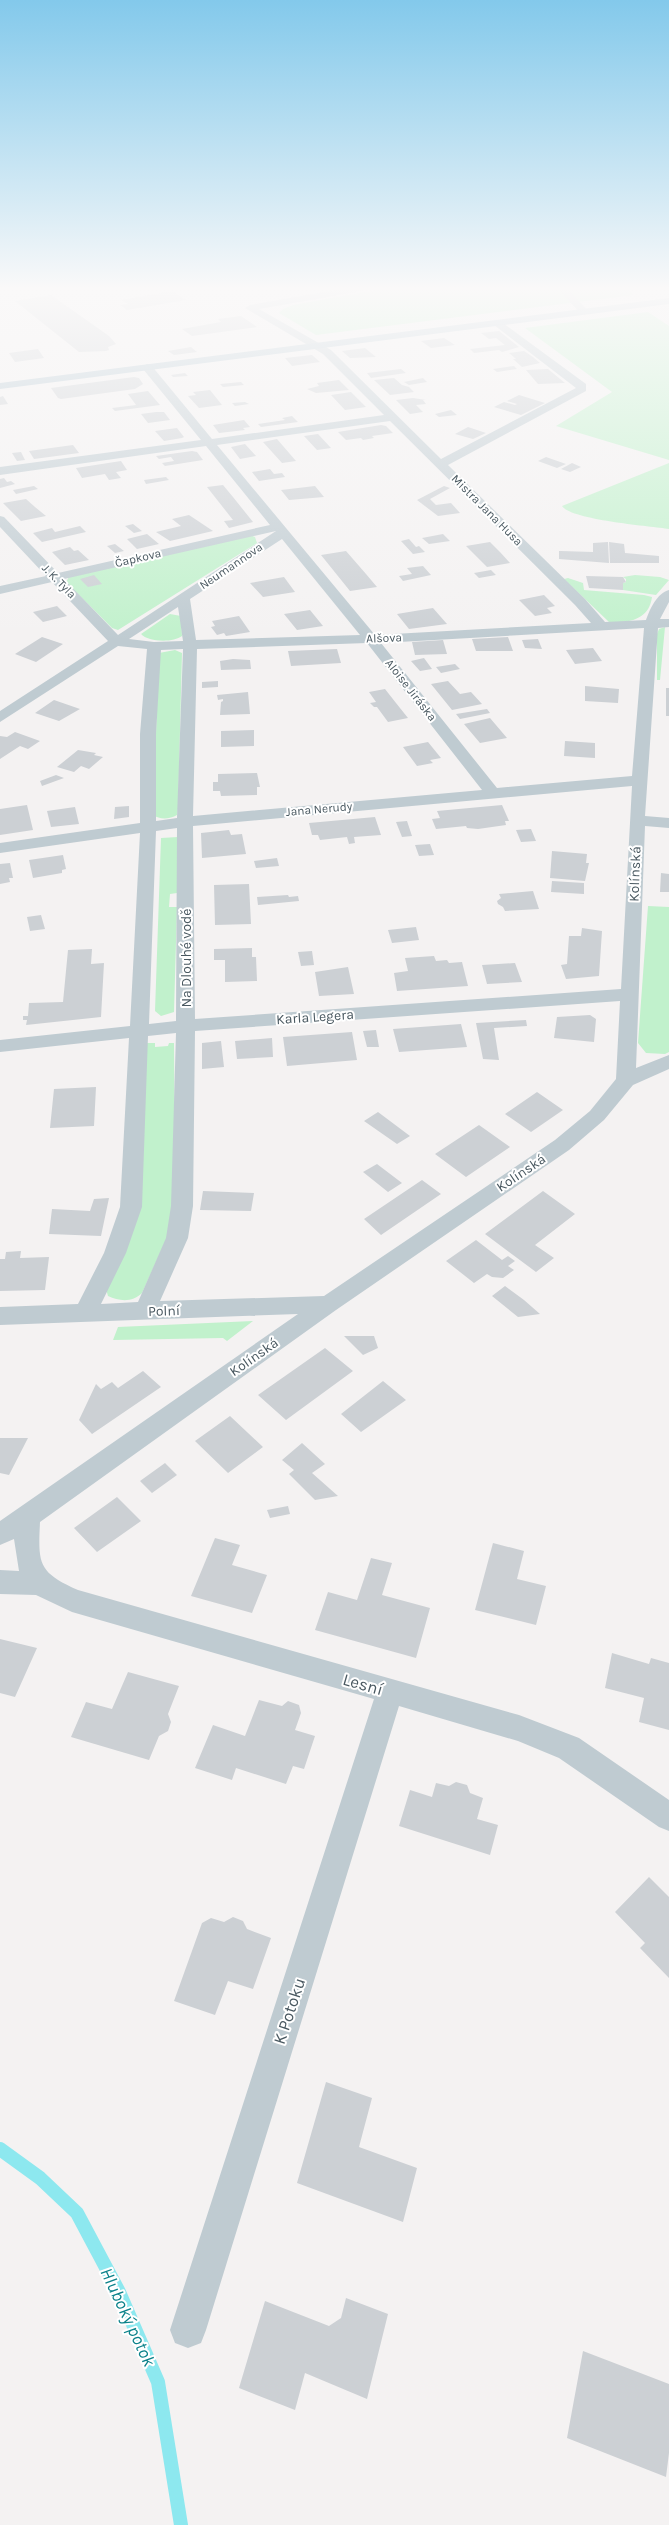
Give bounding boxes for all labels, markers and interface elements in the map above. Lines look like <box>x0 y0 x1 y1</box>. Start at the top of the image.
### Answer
street label: Mistra Jana Husa <box>449 472 525 548</box>
street label: Neumannova <box>197 540 265 592</box>
street label: Čapkova <box>113 545 162 570</box>
street label: J. K. Tyla <box>39 561 79 601</box>
street label: Alšova <box>366 630 402 646</box>
street label: Aloise Jiráska <box>382 656 440 724</box>
street label: Jana Nerudy <box>285 799 353 819</box>
street label: Kolínská <box>626 846 644 902</box>
street label: Na Dlouhé vodě <box>178 908 195 1008</box>
street label: Karla Legera <box>276 1006 354 1028</box>
street label: Kolínská <box>493 1150 549 1196</box>
street label: Polní <box>148 1302 181 1320</box>
street label: Kolínská <box>226 1334 282 1380</box>
street label: Lesní <box>341 1669 386 1700</box>
street label: K Potoku <box>269 1975 309 2047</box>
water label: Hluboký potok <box>95 2264 161 2371</box>

